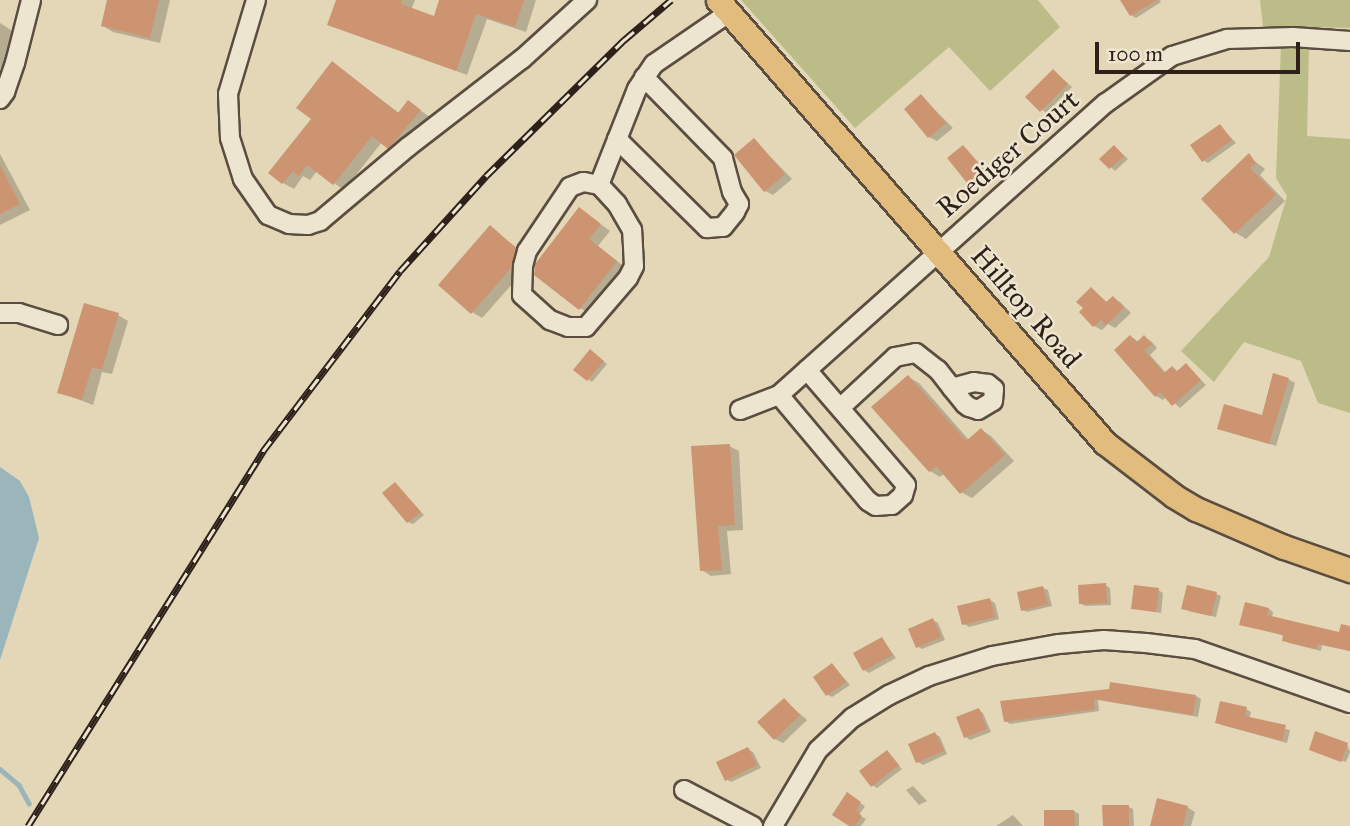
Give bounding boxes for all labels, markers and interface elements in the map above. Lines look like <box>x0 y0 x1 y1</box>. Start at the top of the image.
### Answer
scale bar <box>1098 28 1303 72</box>
text: 100 m <box>1108 41 1163 67</box>
street label: Roediger Court <box>930 83 1086 225</box>
street label: Hilltop Road <box>964 239 1088 375</box>

